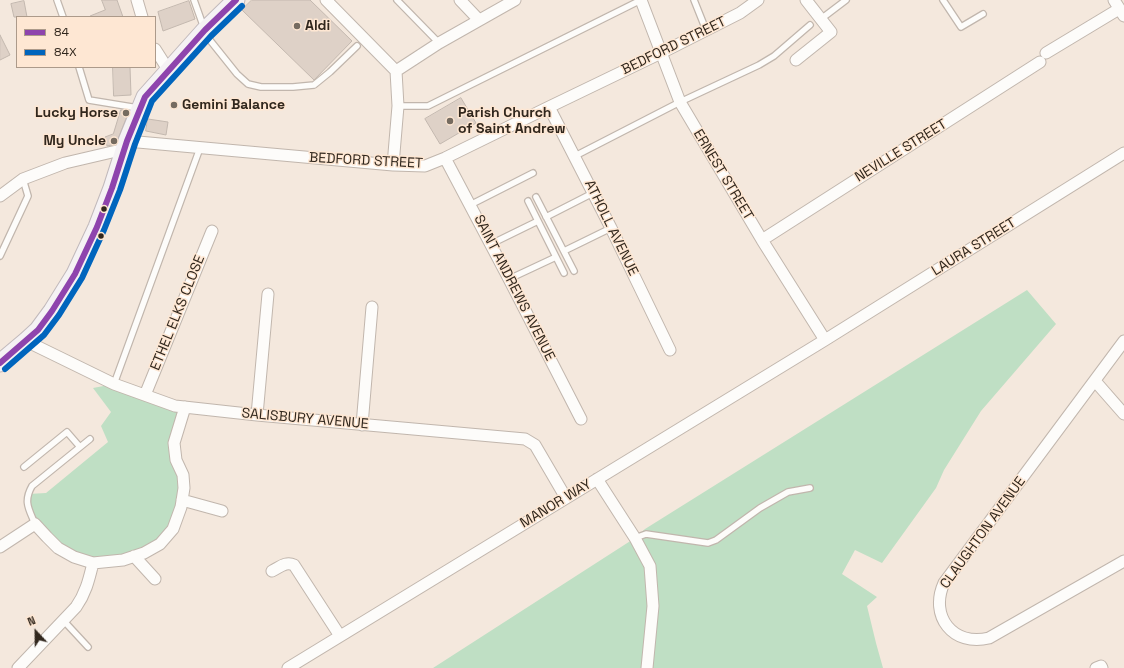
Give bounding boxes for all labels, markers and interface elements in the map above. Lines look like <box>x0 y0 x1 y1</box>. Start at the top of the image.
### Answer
street label: BEDFORD STREET <box>619 13 729 79</box>
legend <box>16 16 156 68</box>
place label: Aldi <box>305 18 330 34</box>
marker: Aldi <box>292 21 302 31</box>
text: 84 <box>54 24 69 40</box>
text: 84X <box>54 44 77 60</box>
place label: Gemini Balance <box>182 97 285 113</box>
marker: Gemini Balance <box>169 100 179 110</box>
place label: Lucky Horse <box>35 105 118 121</box>
place label: Parish Church of Saint Andrew <box>458 105 565 138</box>
marker: Lucky Horse <box>121 108 131 118</box>
marker: Parish Church of Saint Andrew <box>445 116 455 126</box>
street label: NEVILLE STREET <box>852 116 950 186</box>
street label: ERNEST STREET <box>689 126 757 224</box>
place label: My Uncle <box>43 133 106 149</box>
marker: My Uncle <box>109 136 119 146</box>
street label: BEDFORD STREET <box>309 150 423 172</box>
street label: ATHOLL AVENUE <box>581 177 641 279</box>
unlabelled marker <box>99 204 109 214</box>
street label: SAINT ANDREWS AVENUE <box>470 212 558 364</box>
street label: LAURA STREET <box>929 214 1019 280</box>
unlabelled marker <box>96 231 106 241</box>
street label: ETHEL ELKS CLOSE <box>147 253 209 373</box>
street label: SALISBURY AVENUE <box>241 405 369 433</box>
street label: CLAUGHTON AVENUE <box>937 474 1029 592</box>
street label: MANOR WAY <box>517 476 595 532</box>
north arrow <box>16 612 56 652</box>
text: N <box>25 613 38 629</box>

